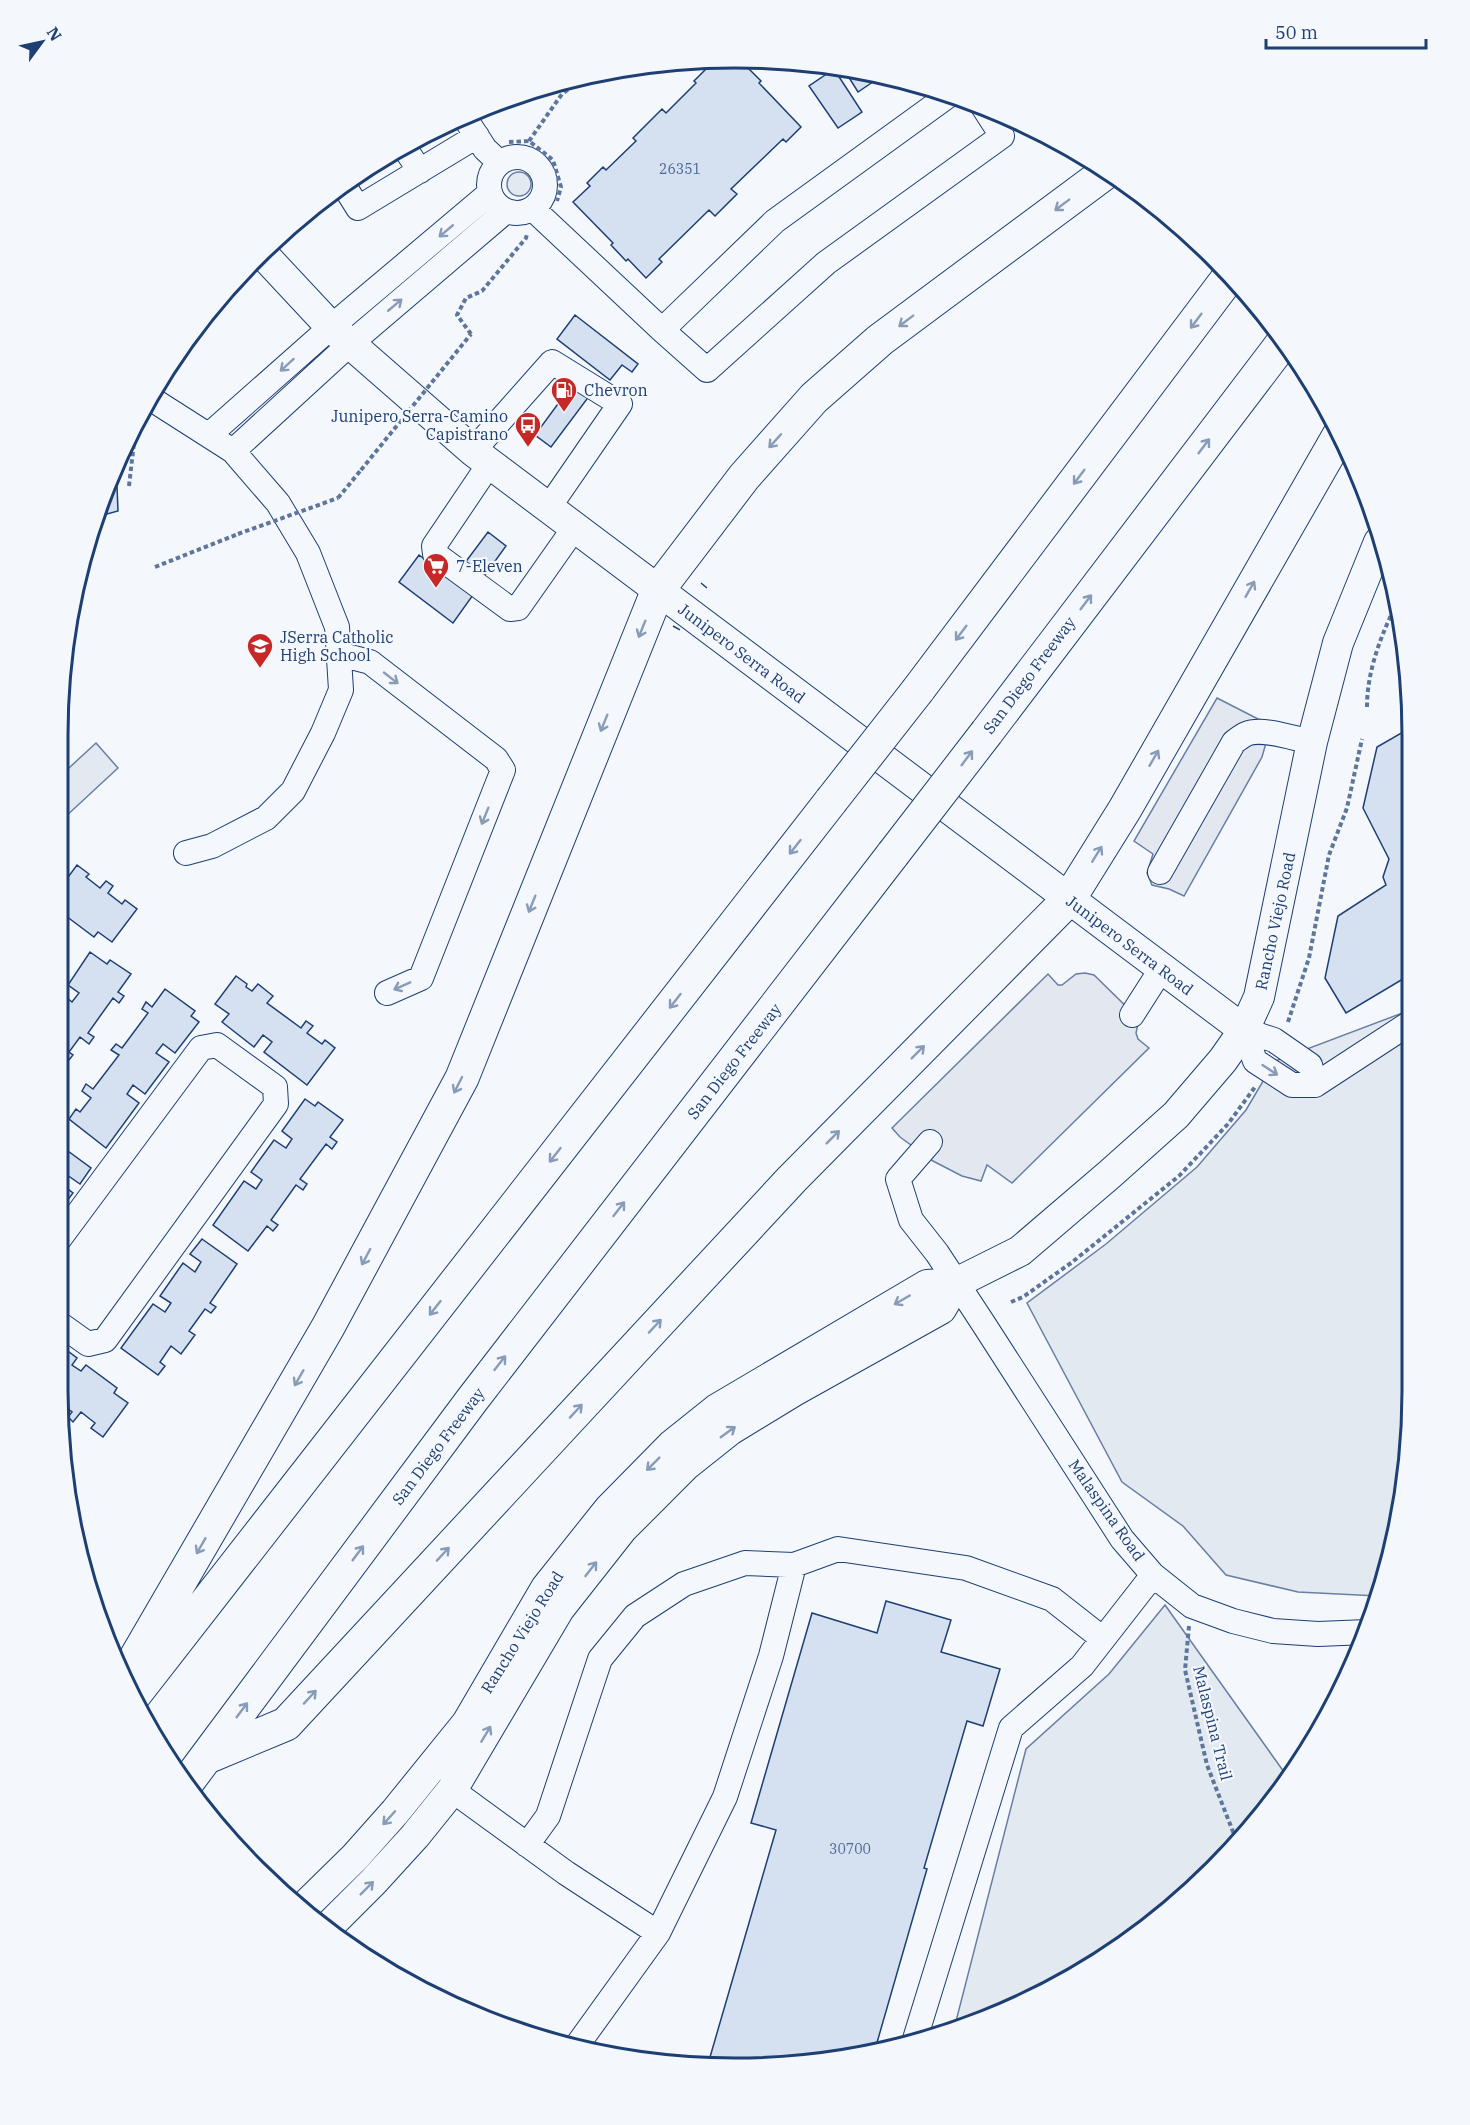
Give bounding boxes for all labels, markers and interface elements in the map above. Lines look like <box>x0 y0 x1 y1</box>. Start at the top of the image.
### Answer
north arrow <box>12 12 72 72</box>
scale bar <box>1266 12 1426 50</box>
text: 50 m <box>1275 21 1318 44</box>
text: N <box>43 23 66 45</box>
house number: 26351 <box>659 160 701 178</box>
one-way arrow <box>1055 199 1071 211</box>
one-way arrow <box>439 224 454 238</box>
one-way arrow <box>387 299 403 312</box>
one-way arrow <box>1189 313 1202 329</box>
one-way arrow <box>898 315 914 327</box>
one-way arrow <box>280 358 295 372</box>
fuel station icon: Chevron <box>549 375 579 413</box>
place label: Chevron <box>584 380 648 400</box>
place label: Junipero Serra-Camino Capistrano <box>331 406 508 444</box>
bus stop icon: Junipero Serra-Camino Capistrano <box>513 410 543 448</box>
one-way arrow <box>768 433 782 448</box>
one-way arrow <box>1197 439 1210 455</box>
one-way arrow <box>1072 469 1085 485</box>
supermarket icon: 7-Eleven <box>421 551 451 589</box>
place label: 7-Eleven <box>456 556 523 576</box>
one-way arrow <box>1244 581 1256 598</box>
one-way arrow <box>1079 594 1092 610</box>
street label: Junipero Serra Road <box>675 599 810 707</box>
street label: San Diego Freeway <box>978 612 1080 738</box>
one-way arrow <box>636 620 647 638</box>
one-way arrow <box>955 624 968 640</box>
place label: JSerra Catholic High School <box>280 627 393 665</box>
school or university icon: JSerra Catholic High School <box>245 631 275 669</box>
one-way arrow <box>383 672 399 685</box>
one-way arrow <box>598 713 609 732</box>
one-way arrow <box>960 750 973 766</box>
one-way arrow <box>1148 750 1160 767</box>
one-way arrow <box>479 806 490 825</box>
one-way arrow <box>789 839 802 855</box>
one-way arrow <box>1092 846 1104 863</box>
street label: Rancho Viejo Road <box>1251 850 1299 992</box>
street label: Junipero Serra Road <box>1063 891 1198 999</box>
one-way arrow <box>526 894 537 913</box>
one-way arrow <box>394 981 412 993</box>
one-way arrow <box>669 993 682 1009</box>
street label: San Diego Freeway <box>683 999 786 1123</box>
one-way arrow <box>911 1044 925 1059</box>
one-way arrow <box>1261 1064 1278 1077</box>
one-way arrow <box>452 1075 463 1093</box>
one-way arrow <box>826 1130 841 1145</box>
one-way arrow <box>549 1146 562 1162</box>
one-way arrow <box>613 1201 626 1217</box>
one-way arrow <box>360 1247 371 1265</box>
one-way arrow <box>894 1294 911 1306</box>
one-way arrow <box>429 1300 442 1316</box>
one-way arrow <box>648 1318 662 1333</box>
one-way arrow <box>494 1356 506 1372</box>
one-way arrow <box>292 1369 304 1386</box>
street label: San Diego Freeway <box>387 1383 489 1509</box>
one-way arrow <box>568 1404 583 1419</box>
one-way arrow <box>719 1426 735 1438</box>
street label: Malaspina Road <box>1064 1455 1150 1565</box>
one-way arrow <box>645 1457 660 1472</box>
one-way arrow <box>194 1537 206 1554</box>
one-way arrow <box>352 1546 364 1562</box>
one-way arrow <box>436 1547 450 1562</box>
one-way arrow <box>584 1562 597 1578</box>
street label: Rancho Viejo Road <box>476 1567 568 1697</box>
street label: Malaspina Trail <box>1189 1664 1237 1783</box>
one-way arrow <box>303 1690 318 1705</box>
one-way arrow <box>235 1702 248 1718</box>
one-way arrow <box>480 1726 492 1743</box>
one-way arrow <box>382 1811 396 1826</box>
house number: 30700 <box>829 1840 871 1858</box>
one-way arrow <box>360 1880 375 1895</box>

